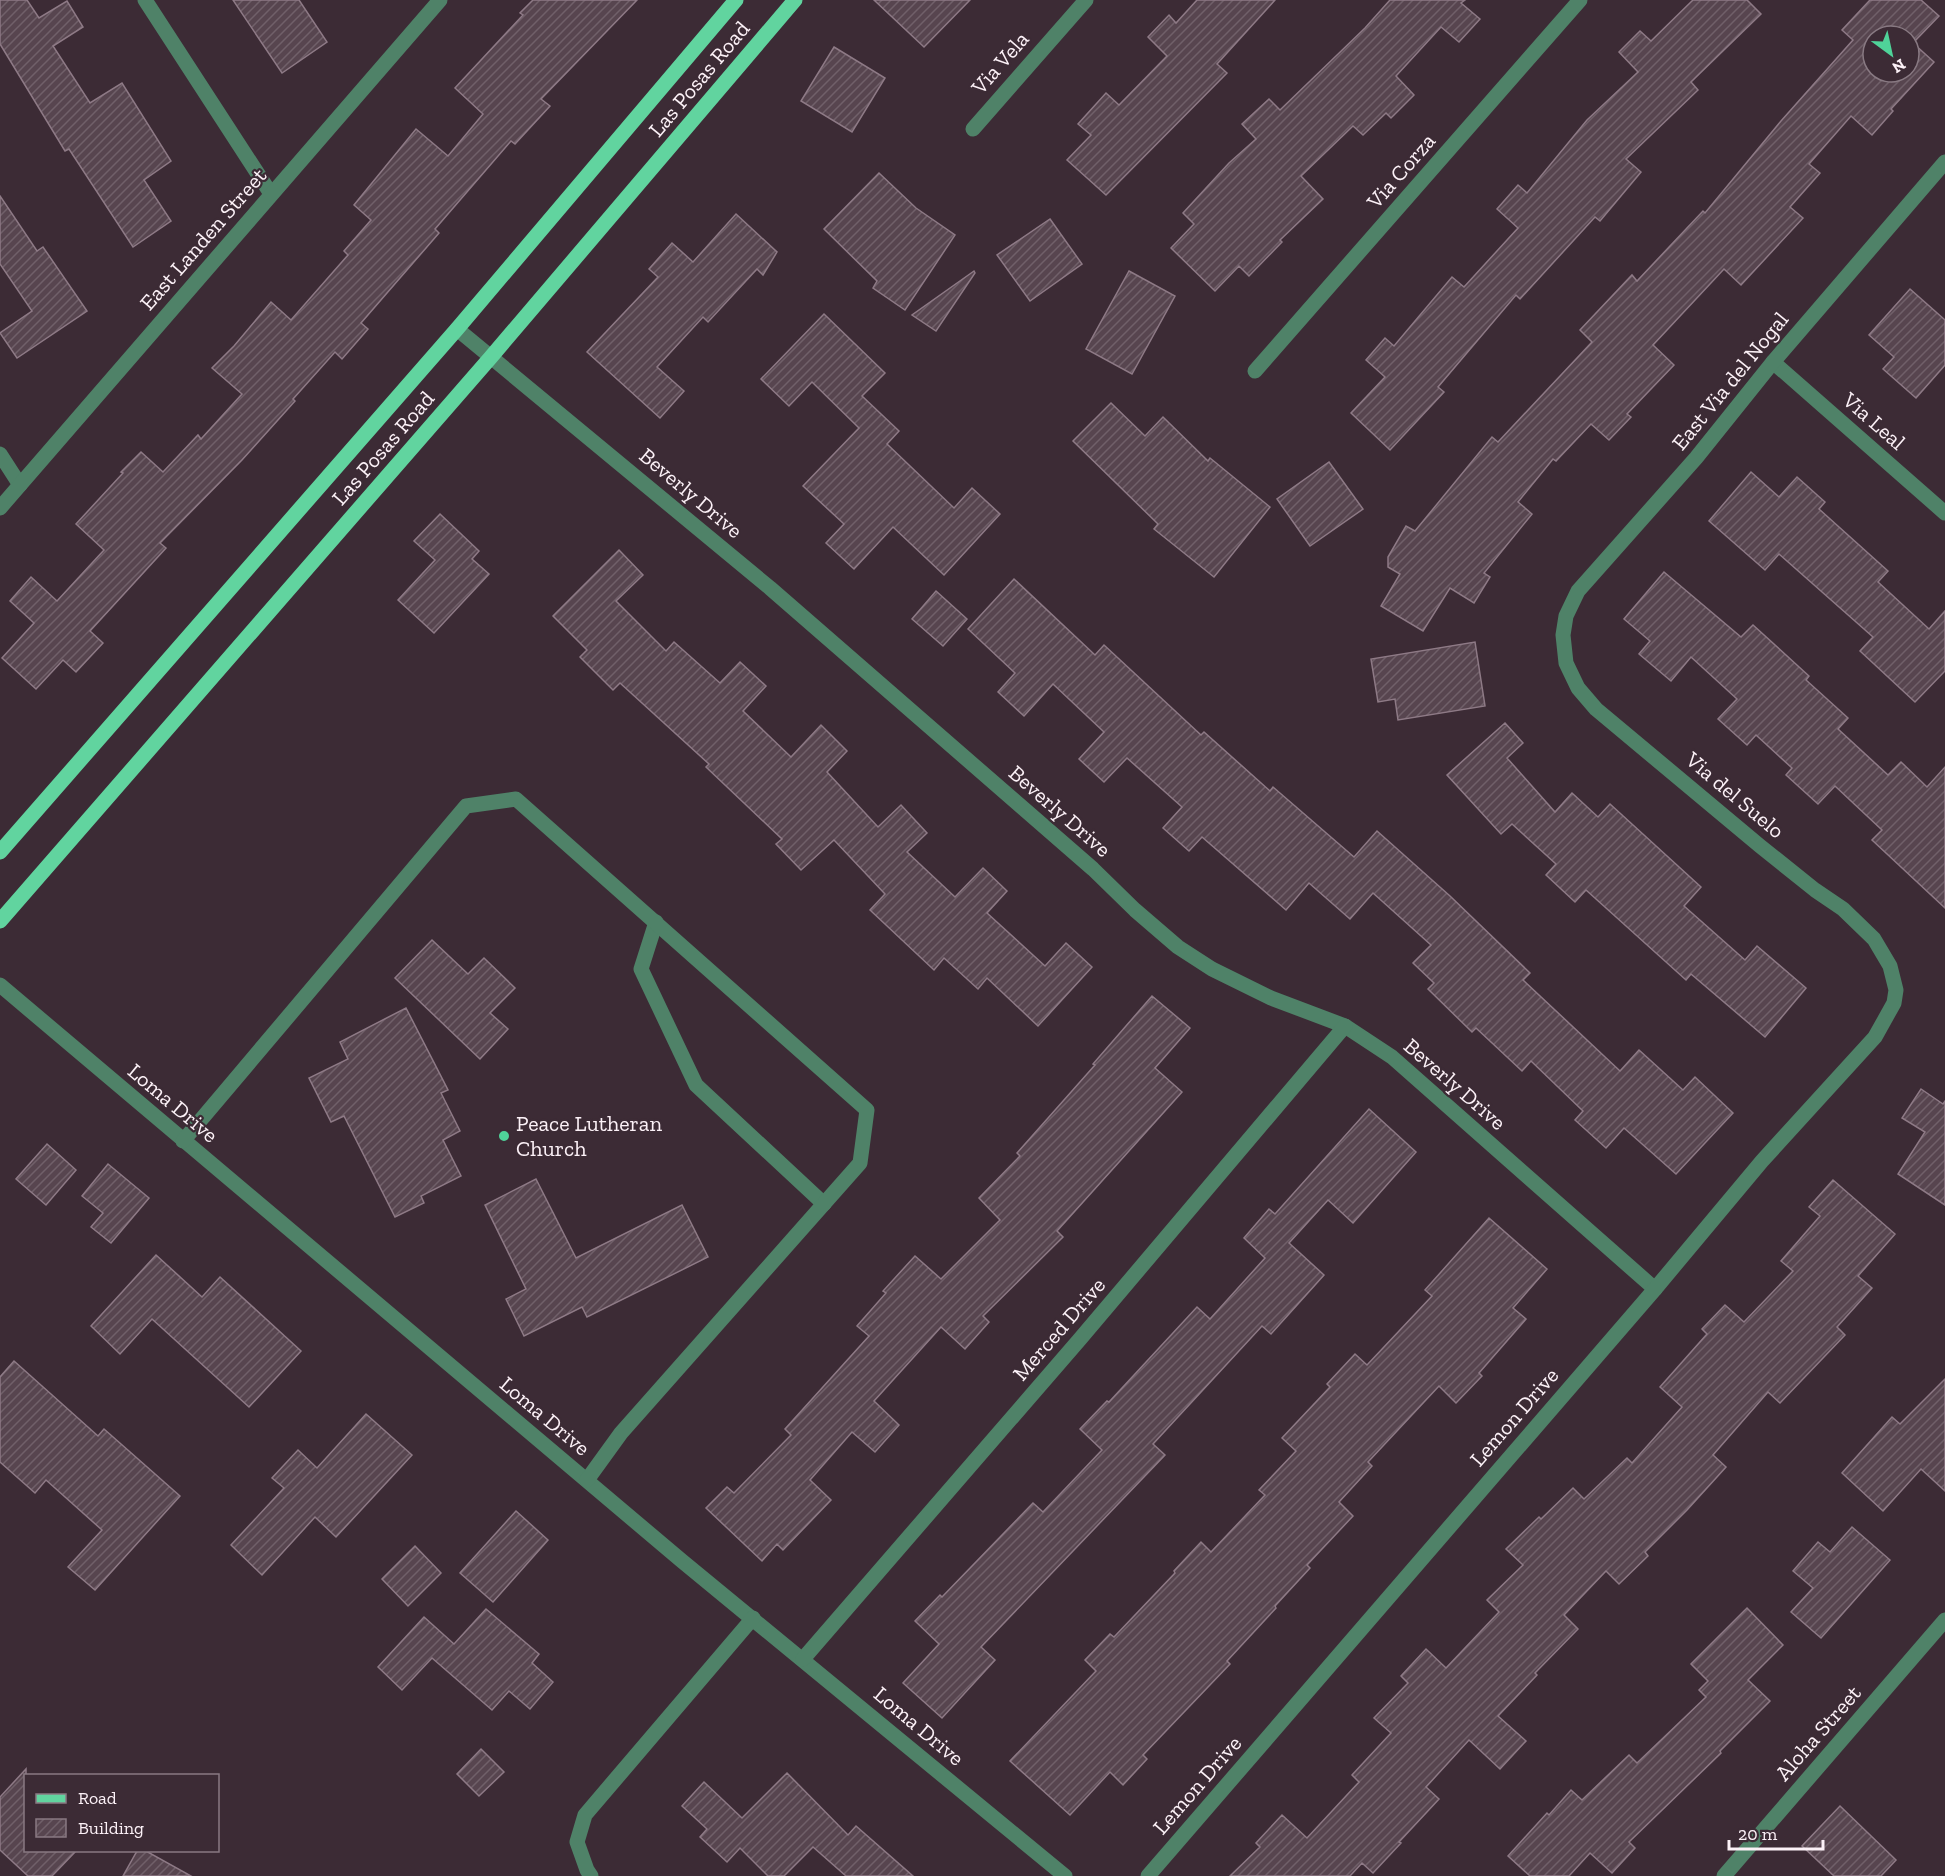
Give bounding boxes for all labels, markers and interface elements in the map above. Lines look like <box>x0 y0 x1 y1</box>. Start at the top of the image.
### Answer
street label: Las Posas Road <box>643 16 755 142</box>
north arrow <box>1861 24 1921 84</box>
street label: Via Vela <box>965 26 1035 101</box>
text: N <box>1889 55 1909 77</box>
street label: Via Corza <box>1360 127 1441 215</box>
street label: East Landen Street <box>134 162 273 316</box>
street label: East Via del Nogal <box>1666 306 1794 456</box>
street label: Las Posas Road <box>326 385 440 511</box>
street label: Via Leal <box>1836 386 1911 456</box>
street label: Beverly Drive <box>634 442 748 544</box>
street label: Via del Suelo <box>1679 745 1790 844</box>
street label: Beverly Drive <box>1003 759 1117 863</box>
street label: Beverly Drive <box>1398 1032 1512 1136</box>
street label: Loma Drive <box>122 1057 224 1149</box>
place label: Peace Lutheran Church <box>516 1110 662 1162</box>
marker: Peace Lutheran Church <box>497 1129 511 1143</box>
street label: Merced Drive <box>1007 1272 1111 1386</box>
street label: Lemon Drive <box>1464 1362 1564 1472</box>
street label: Loma Drive <box>494 1370 596 1462</box>
street label: Aloha Street <box>1769 1679 1867 1786</box>
street label: Loma Drive <box>868 1680 970 1772</box>
street label: Lemon Drive <box>1147 1730 1247 1840</box>
legend <box>24 1774 219 1852</box>
text: Road <box>78 1787 117 1809</box>
scale bar <box>1729 1813 1824 1851</box>
text: Building <box>78 1817 144 1839</box>
text: 20 m <box>1738 1823 1778 1845</box>

